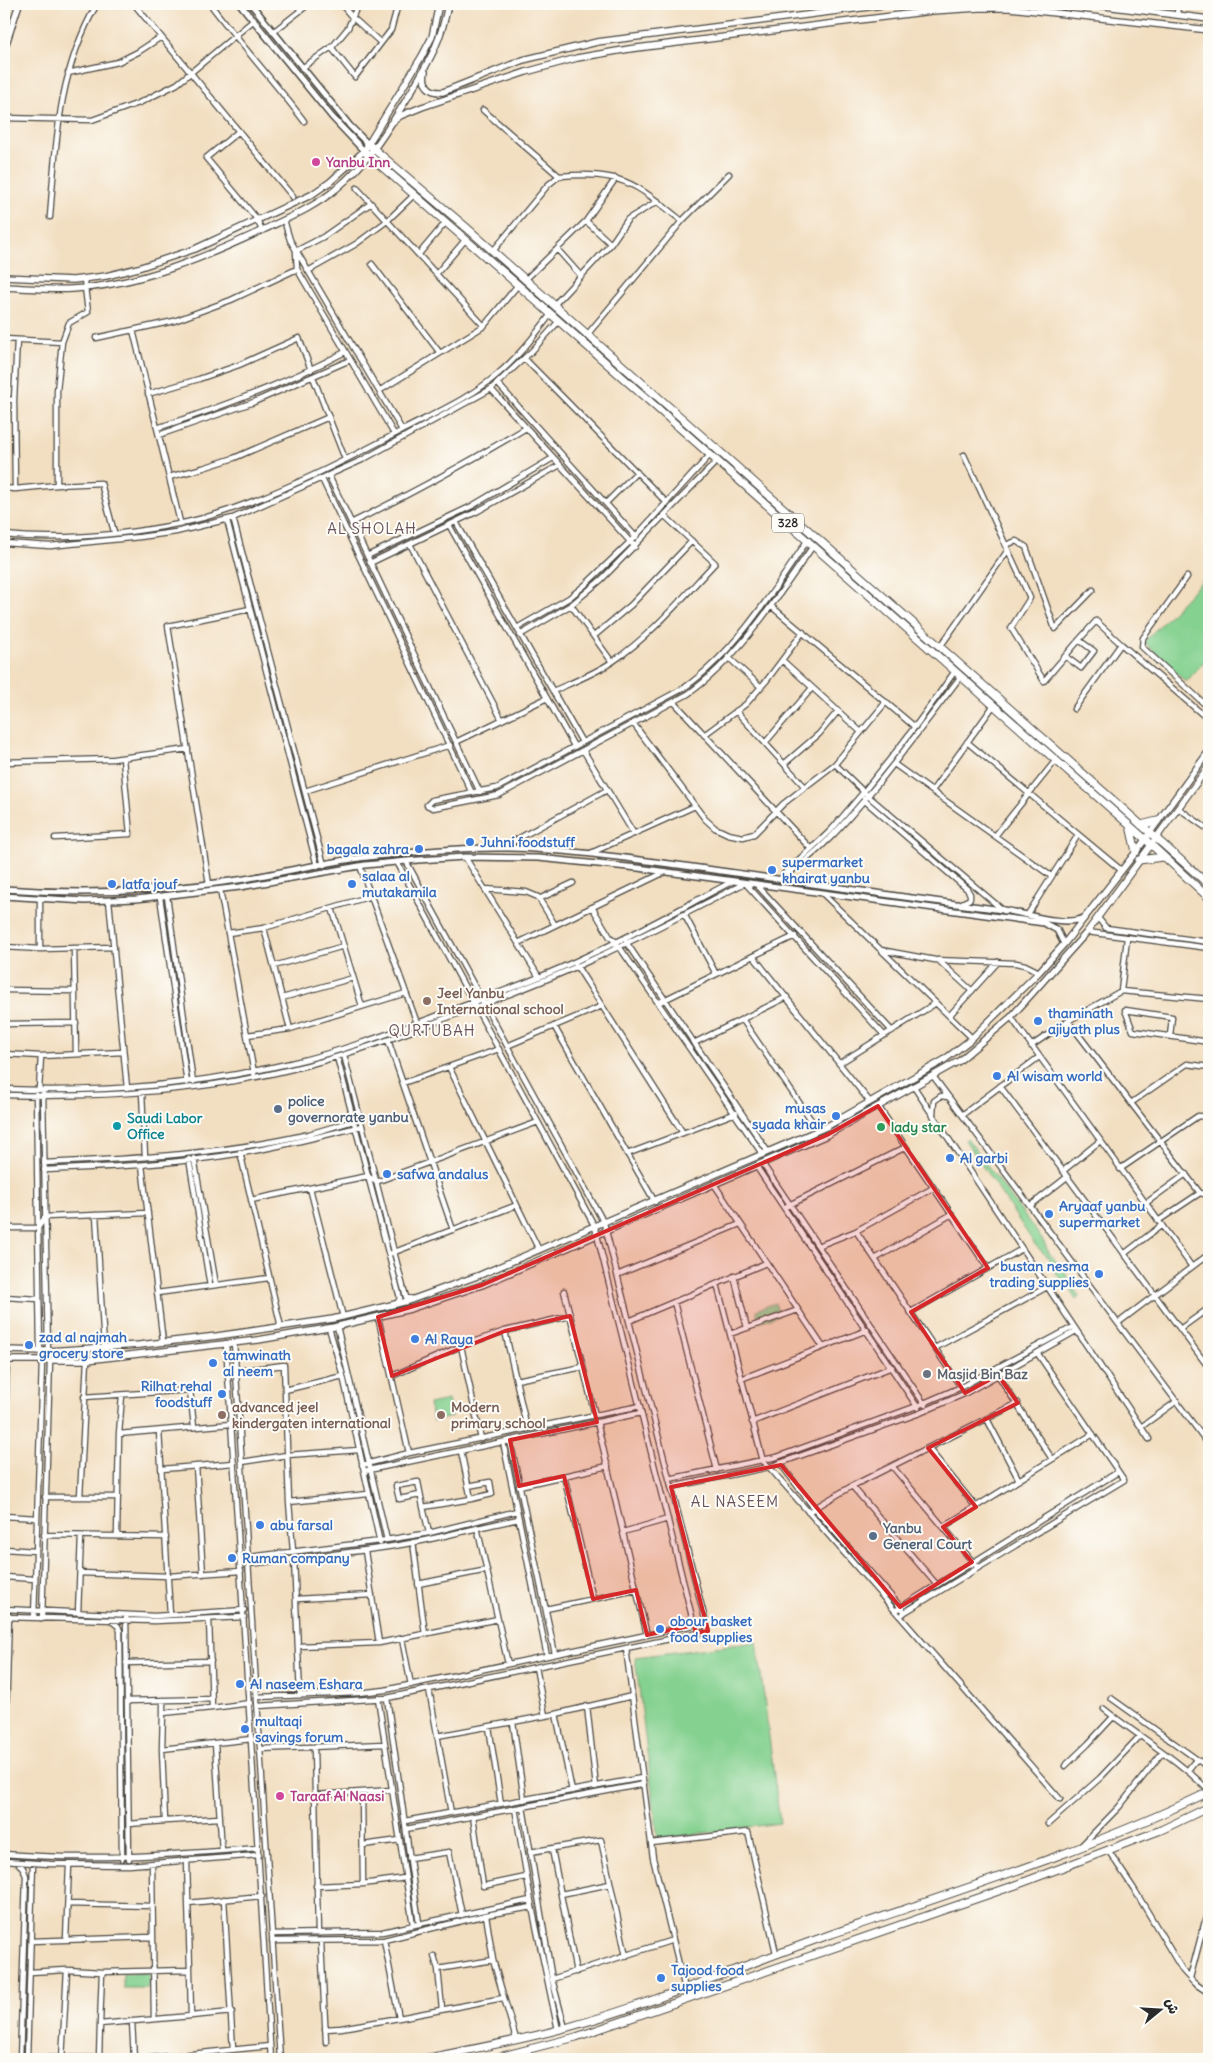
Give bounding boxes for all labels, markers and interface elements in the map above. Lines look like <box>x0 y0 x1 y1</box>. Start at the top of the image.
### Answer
place label: Yanbu Inn <box>325 153 390 171</box>
marker: Yanbu Inn <box>310 156 322 168</box>
road number: 328 <box>772 514 804 532</box>
district label: AL SHOLAH <box>327 519 417 538</box>
place label: Juhni foodstuff <box>480 833 576 851</box>
marker: Juhni foodstuff <box>464 836 476 848</box>
place label: bagala zahra <box>327 840 409 858</box>
marker: bagala zahra <box>413 843 425 855</box>
place label: supermarket khairat yanbu <box>782 853 870 887</box>
marker: supermarket khairat yanbu <box>766 864 778 876</box>
place label: salaa al mutakamila <box>362 867 437 901</box>
place label: latfa jouf <box>122 875 179 893</box>
marker: latfa jouf <box>106 878 118 890</box>
marker: salaa al mutakamila <box>346 878 358 890</box>
place label: Jeel Yanbu International school <box>437 984 564 1018</box>
marker: Jeel Yanbu International school <box>421 995 433 1007</box>
place label: thaminath ajiyath plus <box>1048 1004 1121 1038</box>
marker: thaminath ajiyath plus <box>1032 1015 1044 1027</box>
district label: QURTUBAH <box>388 1021 476 1040</box>
place label: Al wisam world <box>1007 1067 1103 1085</box>
marker: Al wisam world <box>991 1070 1003 1082</box>
place label: police governorate yanbu <box>288 1092 409 1126</box>
place label: musas syada khair <box>752 1099 827 1133</box>
marker: police governorate yanbu <box>272 1103 284 1115</box>
place label: Saudi Labor Office <box>127 1109 203 1143</box>
marker: musas syada khair <box>830 1110 842 1122</box>
place label: lady star <box>891 1118 947 1136</box>
marker: Saudi Labor Office <box>111 1120 123 1132</box>
marker: lady star <box>875 1121 887 1133</box>
place label: Al garbi <box>960 1149 1008 1167</box>
marker: Al garbi <box>944 1152 956 1164</box>
place label: safwa andalus <box>397 1165 489 1183</box>
marker: safwa andalus <box>381 1168 393 1180</box>
place label: Aryaaf yanbu supermarket <box>1059 1197 1145 1231</box>
marker: Aryaaf yanbu supermarket <box>1043 1208 1055 1220</box>
place label: bustan nesma trading supplies <box>989 1257 1090 1291</box>
marker: bustan nesma trading supplies <box>1093 1268 1105 1280</box>
place label: zad al najmah grocery store <box>39 1328 127 1362</box>
place label: Al Raya <box>425 1330 473 1348</box>
marker: Al Raya <box>409 1333 421 1345</box>
marker: zad al najmah grocery store <box>23 1339 35 1351</box>
place label: tamwinath al neem <box>223 1346 291 1380</box>
marker: tamwinath al neem <box>207 1357 219 1369</box>
place label: Masjid Bin Baz <box>937 1365 1028 1383</box>
marker: Masjid Bin Baz <box>921 1368 933 1380</box>
place label: Rilhat rehal foodstuff <box>141 1377 213 1411</box>
marker: Rilhat rehal foodstuff <box>216 1388 228 1400</box>
place label: advanced jeel kindergaten international <box>232 1398 391 1432</box>
place label: Modern primary school <box>451 1398 546 1432</box>
marker: advanced jeel kindergaten international <box>216 1409 228 1421</box>
marker: Modern primary school <box>435 1409 447 1421</box>
district label: AL NASEEM <box>691 1492 779 1511</box>
place label: abu farsal <box>270 1516 333 1534</box>
marker: abu farsal <box>254 1519 266 1531</box>
place label: Yanbu General Court <box>882 1519 972 1553</box>
marker: Yanbu General Court <box>867 1530 879 1542</box>
place label: Ruman company <box>242 1549 350 1567</box>
marker: Ruman company <box>226 1552 238 1564</box>
place label: obour basket food supplies <box>670 1612 753 1646</box>
marker: obour basket food supplies <box>654 1623 666 1635</box>
place label: Al naseem Eshara <box>250 1675 363 1693</box>
marker: Al naseem Eshara <box>234 1678 246 1690</box>
place label: multaqi savings forum <box>255 1712 344 1746</box>
marker: multaqi savings forum <box>239 1723 251 1735</box>
place label: Taraaf Al Naasi <box>290 1787 384 1805</box>
marker: Taraaf Al Naasi <box>274 1790 286 1802</box>
place label: Tajood food supplies <box>671 1961 745 1995</box>
marker: Tajood food supplies <box>655 1972 667 1984</box>
north arrow <box>1136 1986 1186 2036</box>
text: ش <box>1161 1996 1183 2016</box>

